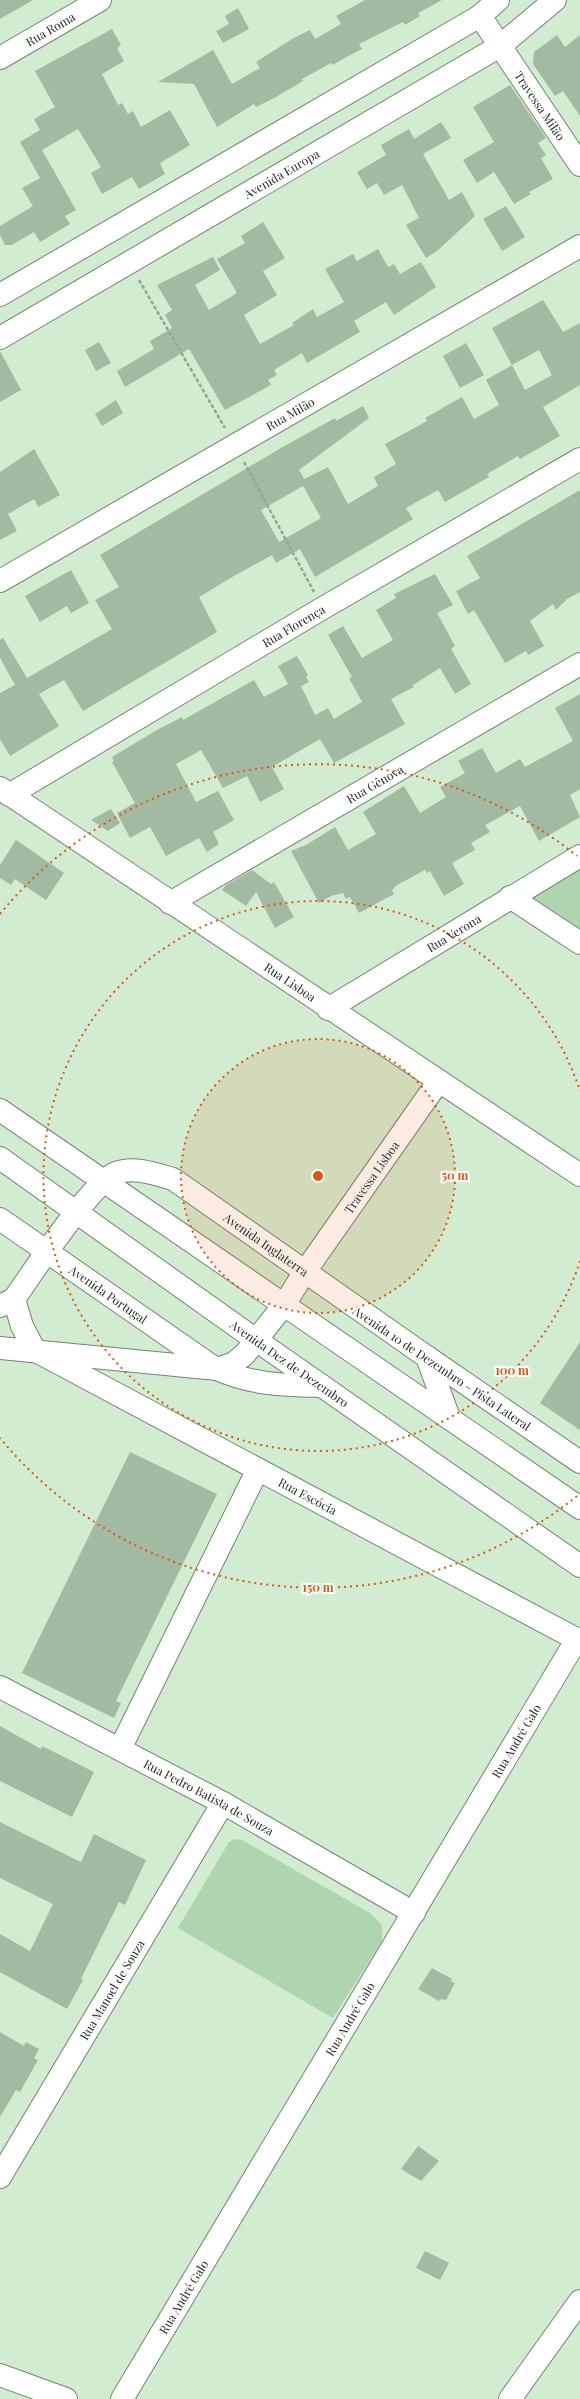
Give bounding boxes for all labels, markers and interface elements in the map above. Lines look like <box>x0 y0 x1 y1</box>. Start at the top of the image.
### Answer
street label: Rua Roma <box>23 8 78 50</box>
street label: Travessa Milão <box>511 68 569 144</box>
street label: Avenida Europa <box>240 145 322 202</box>
street label: Rua Milão <box>263 393 318 434</box>
street label: Rua Florença <box>259 601 328 651</box>
street label: Rua Gênova <box>343 761 406 807</box>
street label: Rua Verona <box>423 910 484 955</box>
street label: Rua Lisboa <box>261 959 319 1005</box>
street label: Travessa Lisboa <box>340 1138 402 1217</box>
text: 50 m <box>442 1167 469 1183</box>
centre of rings <box>311 1169 325 1183</box>
street label: Avenida Inglaterra <box>220 1209 312 1280</box>
street label: Avenida Portugal <box>65 1261 151 1327</box>
street label: Avenida 10 de Dezembro - Pista Lateral <box>349 1302 534 1434</box>
street label: Avenida Dez de Dezembro <box>226 1316 352 1411</box>
text: 100 m <box>495 1362 529 1378</box>
street label: Rua Escócia <box>276 1474 340 1518</box>
text: 150 m <box>302 1579 334 1595</box>
street label: Rua André Galo <box>488 1701 544 1781</box>
street label: Rua Pedro Batista de Souza <box>141 1755 277 1839</box>
street label: Rua Manoel de Souza <box>76 1937 148 2043</box>
street label: Rua André Galo <box>321 1979 378 2059</box>
street label: Rua André Galo <box>155 2257 212 2337</box>

